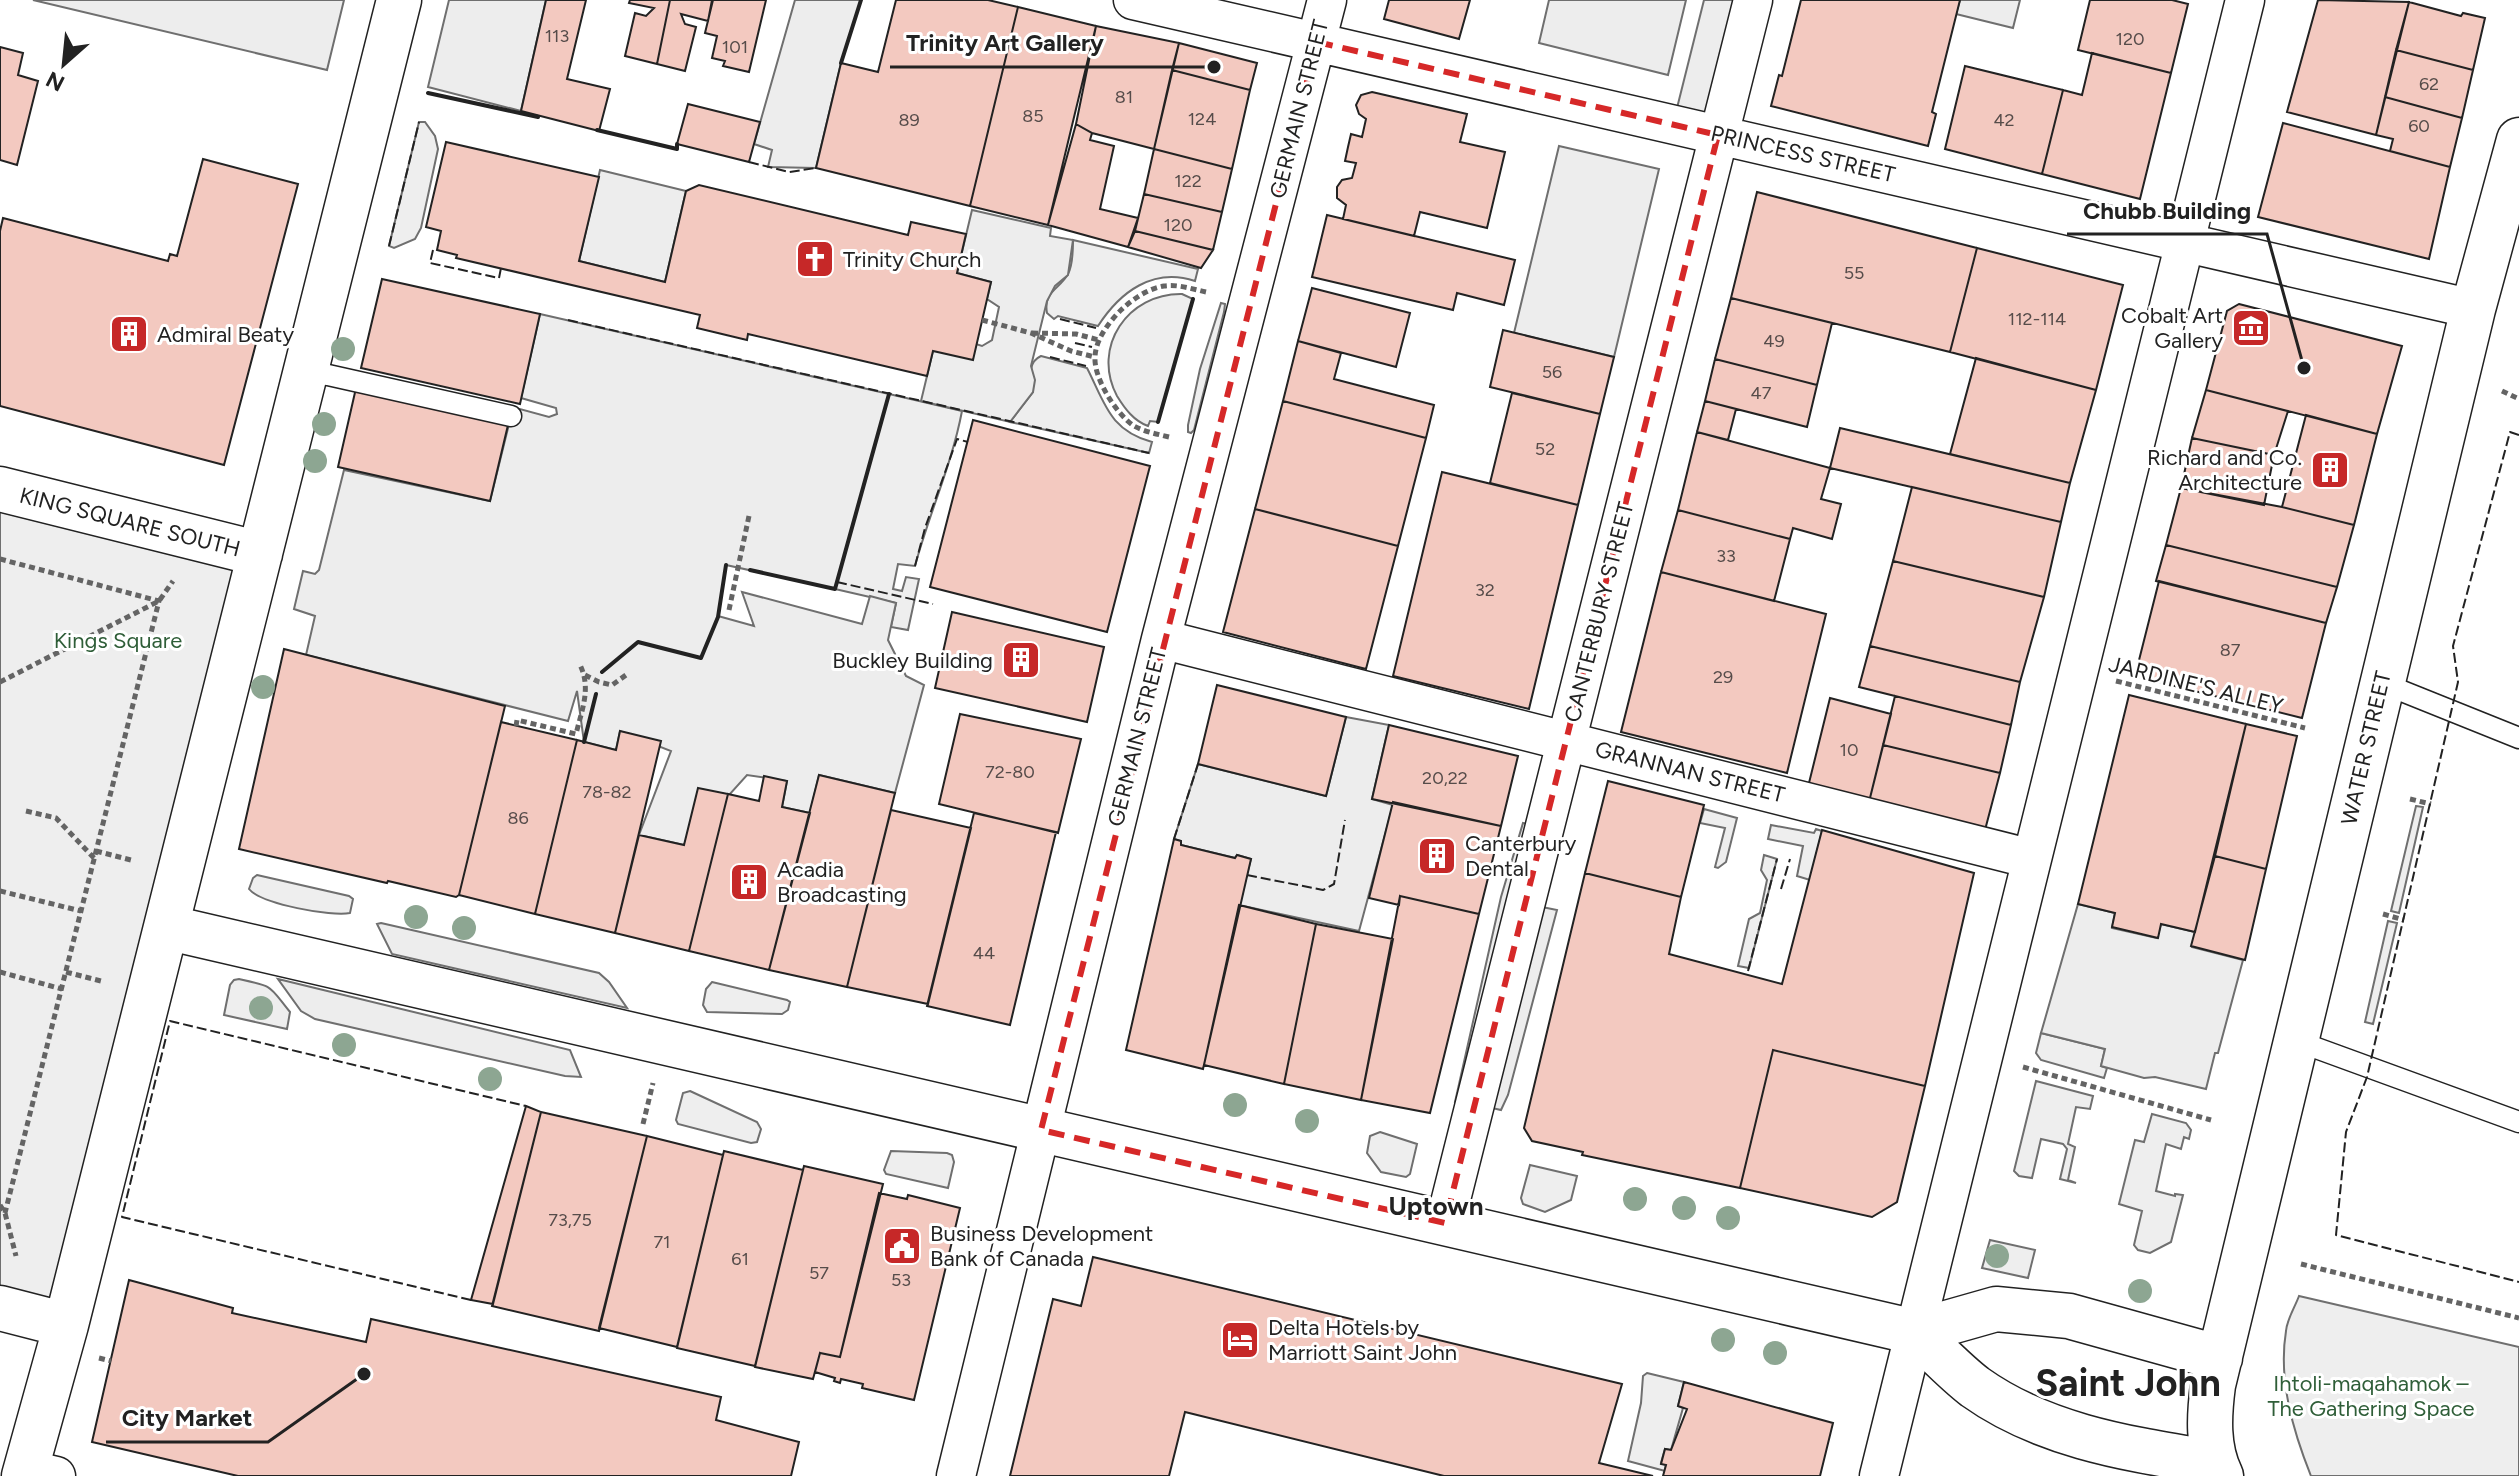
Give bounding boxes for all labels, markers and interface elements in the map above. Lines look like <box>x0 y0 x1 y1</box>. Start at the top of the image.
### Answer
street label: GERMAIN STREET <box>1264 17 1334 201</box>
callout: Trinity Art Gallery <box>890 19 1119 67</box>
north arrow <box>24 24 104 104</box>
house number: 113 <box>545 25 569 47</box>
text: Trinity Art Gallery <box>906 28 1104 57</box>
house number: 120 <box>2115 28 2145 50</box>
house number: 101 <box>722 36 748 58</box>
text: N <box>41 65 69 97</box>
house number: 62 <box>2419 73 2439 95</box>
house number: 81 <box>1115 86 1133 108</box>
house number: 85 <box>1022 105 1044 127</box>
house number: 124 <box>1188 108 1216 130</box>
house number: 89 <box>898 109 920 131</box>
house number: 42 <box>1993 109 2015 131</box>
house number: 60 <box>2408 115 2430 137</box>
street label: PRINCESS STREET <box>1708 120 1898 188</box>
house number: 122 <box>1174 170 1202 192</box>
callout: Chubb Building <box>2067 186 2267 234</box>
text: Chubb Building <box>2083 196 2251 225</box>
house number: 120 <box>1163 214 1193 236</box>
church icon: Trinity Church <box>794 238 836 280</box>
place label: Trinity Church <box>843 246 981 273</box>
house number: 55 <box>1844 262 1864 284</box>
place label: Cobalt Art Gallery <box>2121 302 2223 354</box>
museum icon: Cobalt Art Gallery <box>2230 307 2272 349</box>
house number: 112-114 <box>2008 308 2066 330</box>
building icon: Admiral Beaty <box>108 313 150 355</box>
place label: Admiral Beaty <box>157 321 294 348</box>
house number: 49 <box>1763 330 1785 352</box>
house number: 56 <box>1542 361 1562 383</box>
house number: 47 <box>1751 382 1772 404</box>
house number: 52 <box>1535 438 1555 460</box>
place label: Richard and Co. Architecture <box>2147 444 2302 496</box>
building icon: Richard and Co. Architecture <box>2309 449 2351 491</box>
street label: KING SQUARE SOUTH <box>17 482 243 562</box>
street label: CANTERBURY STREET <box>1559 499 1639 725</box>
house number: 33 <box>1716 545 1736 567</box>
house number: 32 <box>1475 579 1495 601</box>
park label: Kings Square <box>54 627 182 654</box>
building icon: Buckley Building <box>1000 639 1042 681</box>
house number: 87 <box>2220 639 2241 661</box>
street label: GERMAIN STREET <box>1102 645 1172 829</box>
place label: Buckley Building <box>832 647 993 674</box>
street label: JARDINE'S ALLEY <box>2106 650 2287 720</box>
house number: 29 <box>1713 666 1733 688</box>
street label: WATER STREET <box>2335 668 2397 828</box>
street label: GRANNAN STREET <box>1592 735 1788 809</box>
house number: 10 <box>1840 739 1858 761</box>
house number: 72-80 <box>985 761 1035 783</box>
house number: 20,22 <box>1422 767 1468 789</box>
house number: 78-82 <box>582 781 632 803</box>
house number: 86 <box>507 807 529 829</box>
place label: Canterbury Dental <box>1465 830 1577 882</box>
building icon: Canterbury Dental <box>1416 835 1458 877</box>
place label: Acadia Broadcasting <box>777 856 907 908</box>
building icon: Acadia Broadcasting <box>728 861 770 903</box>
house number: 44 <box>973 942 995 964</box>
district label: Uptown <box>1388 1190 1484 1222</box>
house number: 73,75 <box>548 1209 592 1231</box>
place label: Business Development Bank of Canada <box>930 1220 1153 1272</box>
public building icon: Business Development Bank of Canada <box>881 1225 923 1267</box>
house number: 71 <box>653 1231 671 1253</box>
house number: 61 <box>731 1248 749 1270</box>
house number: 57 <box>809 1262 829 1284</box>
house number: 53 <box>891 1269 911 1291</box>
place label: Delta Hotels by Marriott Saint John <box>1268 1314 1457 1366</box>
hotel icon: Delta Hotels by Marriott Saint John <box>1219 1319 1261 1361</box>
district label: Saint John <box>2035 1360 2221 1406</box>
park label: Ihtoli-maqahamok – The Gathering Space <box>2267 1370 2475 1422</box>
callout: City Market <box>106 1394 268 1442</box>
text: City Market <box>122 1403 252 1432</box>

